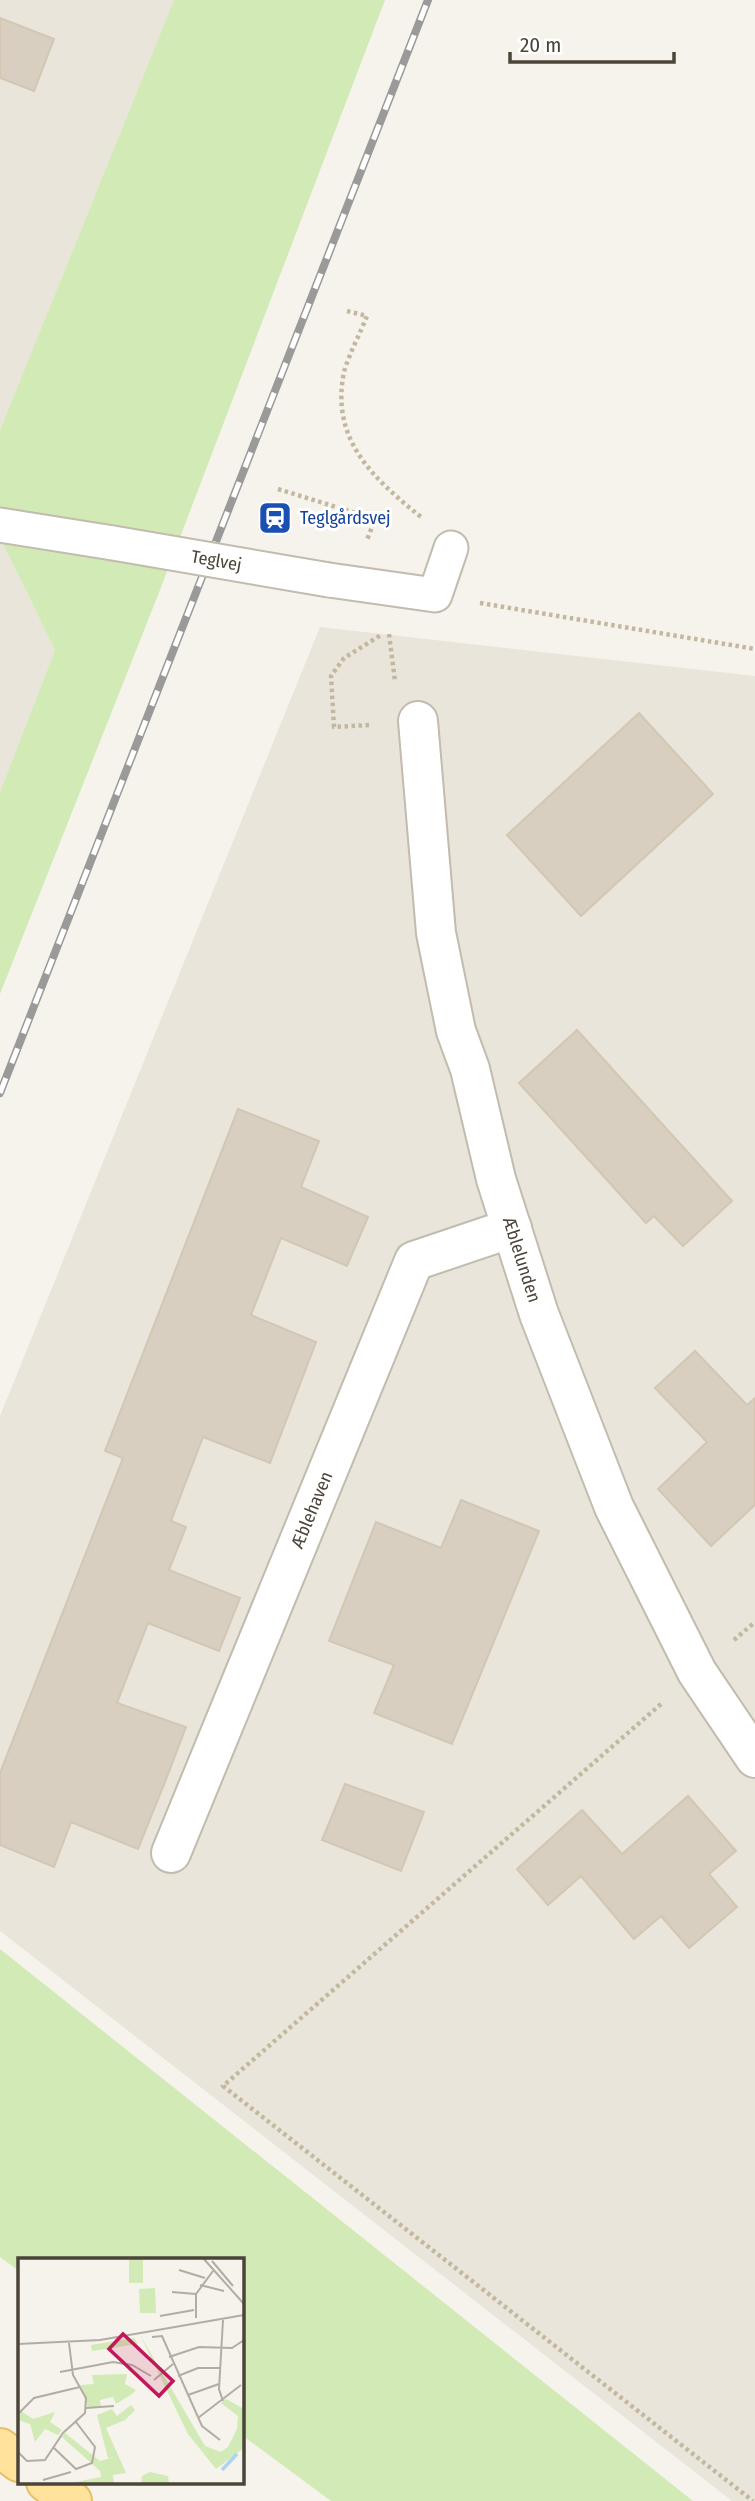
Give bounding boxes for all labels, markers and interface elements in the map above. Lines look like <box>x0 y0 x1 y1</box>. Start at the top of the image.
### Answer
scale bar <box>510 21 674 65</box>
text: 20 m <box>520 32 561 58</box>
station icon: Teglgårdsvej <box>256 499 294 537</box>
place label: Teglgårdsvej <box>300 507 391 529</box>
street label: Teglvej <box>190 546 243 576</box>
street label: Æblelunden <box>498 1213 546 1305</box>
street label: Æblehaven <box>286 1468 337 1552</box>
inset map <box>18 2258 243 2484</box>

